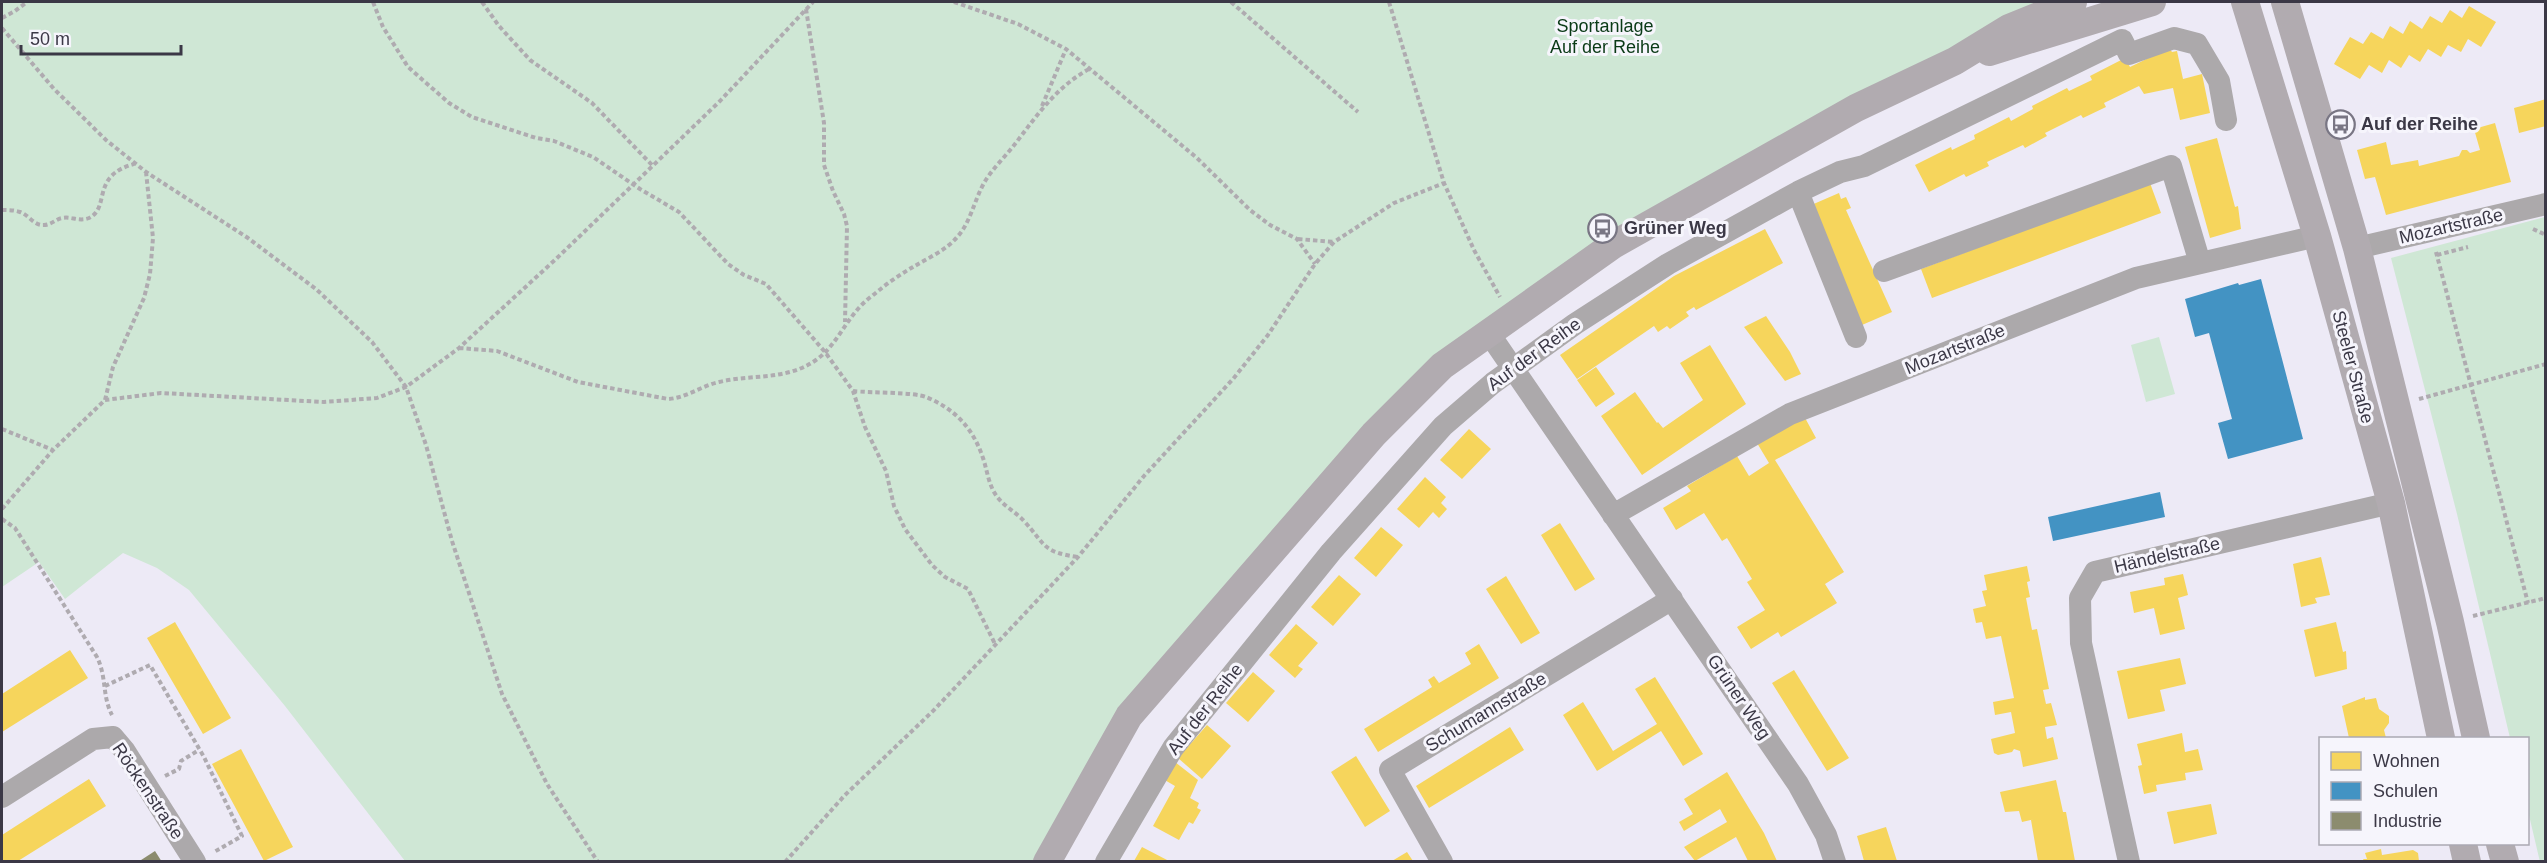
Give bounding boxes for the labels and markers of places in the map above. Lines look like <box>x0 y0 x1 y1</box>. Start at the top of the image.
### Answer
bus stop icon: Auf der Reihe <box>2324 108 2356 140</box>
place label: Auf der Reihe <box>2361 114 2478 134</box>
bus stop icon: Grüner Weg <box>1587 212 1619 244</box>
place label: Grüner Weg <box>1624 218 1727 238</box>

